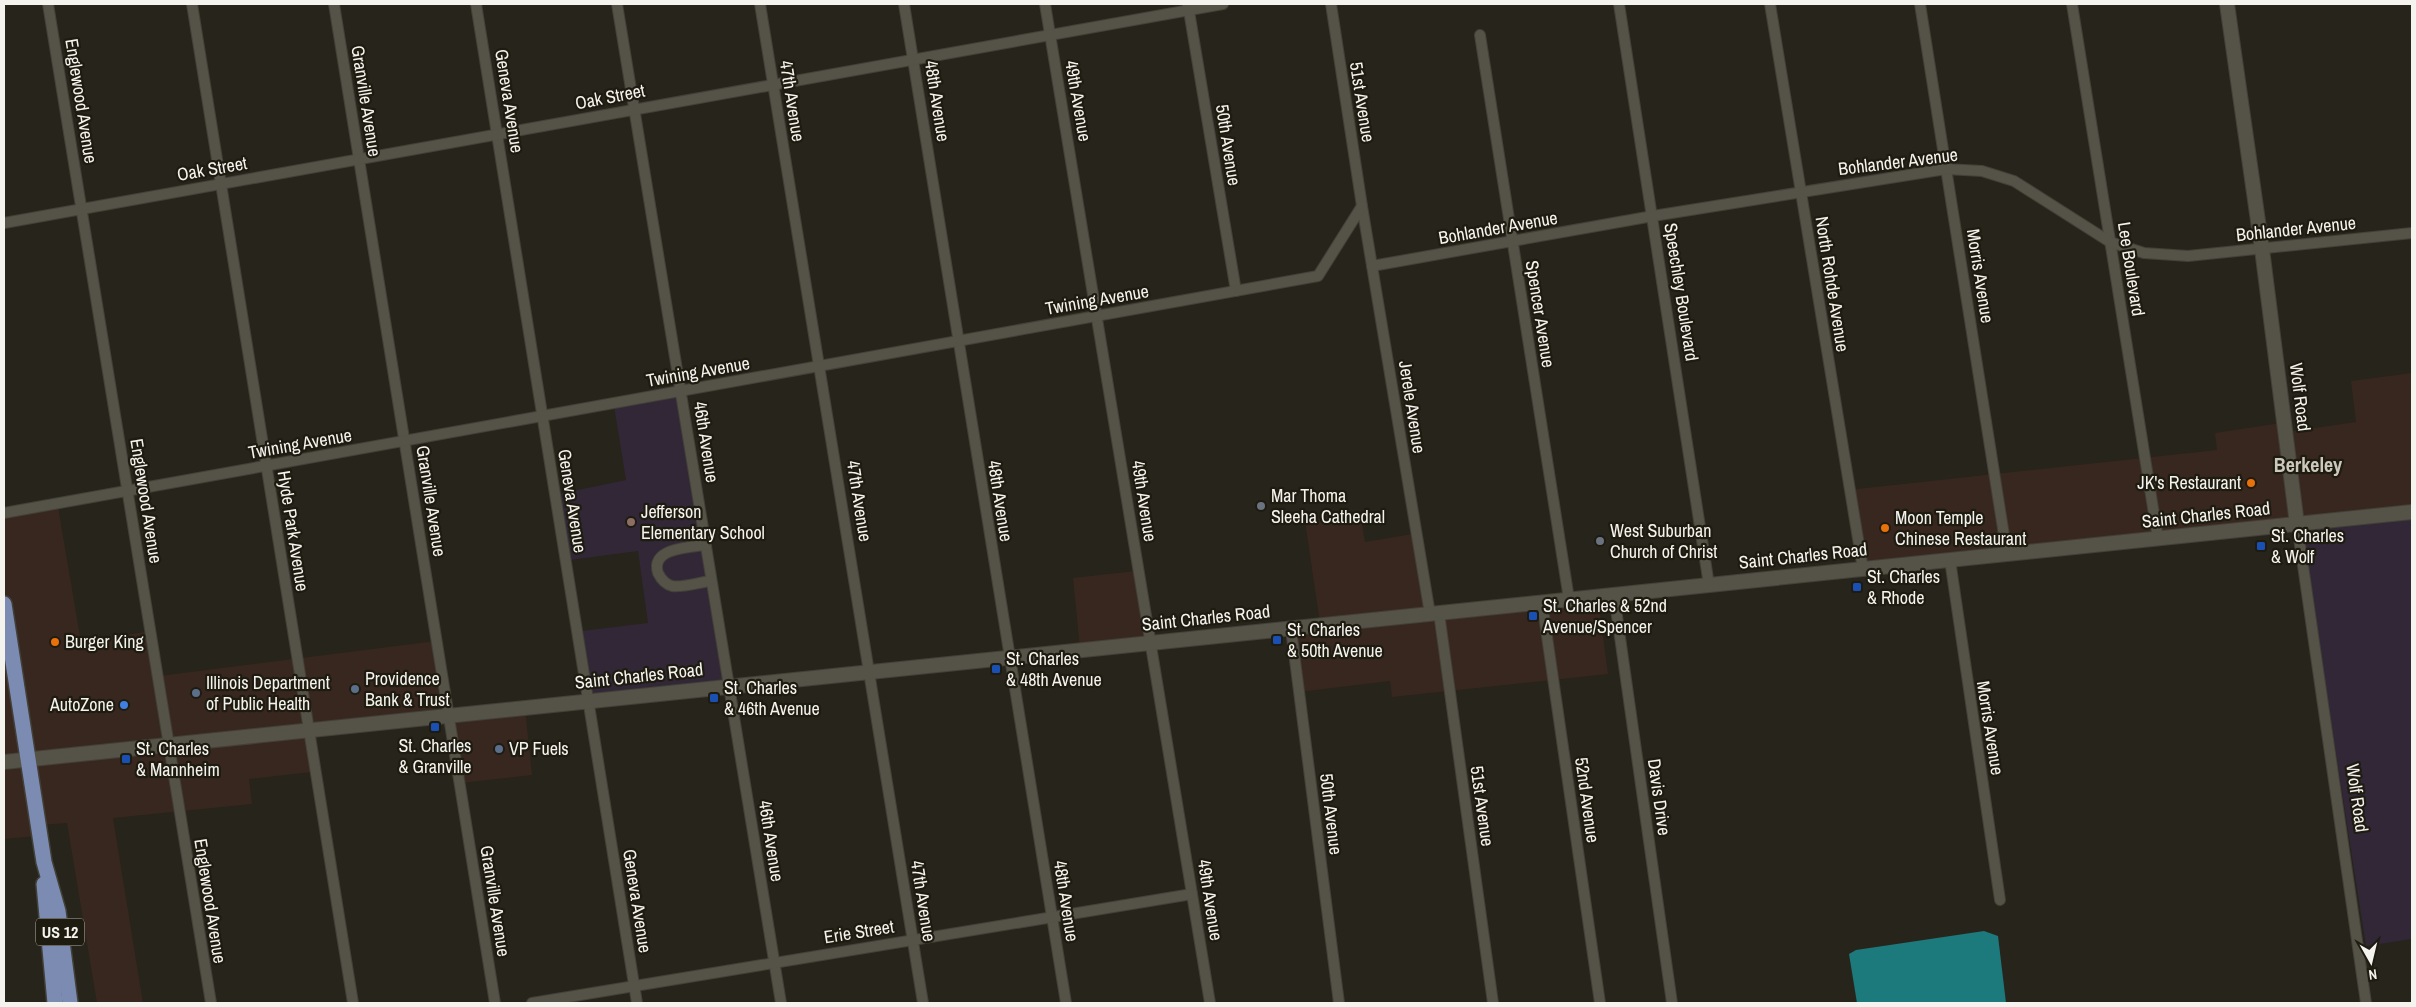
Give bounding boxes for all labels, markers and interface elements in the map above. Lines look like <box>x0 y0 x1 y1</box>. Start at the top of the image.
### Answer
street label: Englewood Avenue <box>59 37 104 165</box>
street label: Granville Avenue <box>345 44 388 158</box>
street label: Geneva Avenue <box>489 47 530 155</box>
street label: 49th Avenue <box>1059 58 1098 143</box>
street label: 47th Avenue <box>774 59 811 143</box>
street label: 48th Avenue <box>919 59 956 143</box>
street label: 51st Avenue <box>1344 60 1381 144</box>
street label: Oak Street <box>573 78 647 116</box>
street label: 50th Avenue <box>1210 103 1247 187</box>
street label: Bohlander Avenue <box>1837 142 1959 181</box>
street label: Oak Street <box>175 150 249 187</box>
street label: Bohlander Avenue <box>1436 205 1559 250</box>
street label: Bohlander Avenue <box>2235 210 2357 247</box>
street label: North Rohde Avenue <box>1809 214 1856 353</box>
street label: Lee Boulevard <box>2112 220 2151 318</box>
street label: Speechley Boulevard <box>1658 221 1705 363</box>
street label: Morris Avenue <box>1961 227 2000 325</box>
street label: Spencer Avenue <box>1520 259 1561 369</box>
street label: Twining Avenue <box>1043 278 1151 321</box>
street label: Twining Avenue <box>644 350 752 393</box>
street label: Jerele Avenue <box>1393 359 1432 455</box>
street label: Wolf Road <box>2284 361 2317 433</box>
street label: 46th Avenue <box>688 400 725 484</box>
street label: Twining Avenue <box>246 422 354 465</box>
street label: Englewood Avenue <box>124 437 169 565</box>
street label: Granville Avenue <box>410 444 453 558</box>
street label: Geneva Avenue <box>552 447 593 555</box>
district label: Berkeley <box>2274 451 2343 478</box>
street label: 47th Avenue <box>841 459 878 543</box>
street label: 48th Avenue <box>982 459 1019 543</box>
street label: 49th Avenue <box>1126 459 1163 543</box>
street label: Hyde Park Avenue <box>272 469 315 593</box>
place label: JK's Restaurant <box>2137 470 2241 495</box>
marker: JK's Restaurant <box>2245 477 2257 489</box>
place label: Mar Thoma Sleeha Cathedral <box>1271 483 1385 529</box>
street label: Saint Charles Road <box>2141 495 2271 534</box>
place label: Jefferson Elementary School <box>641 499 765 545</box>
marker: Mar Thoma Sleeha Cathedral <box>1255 500 1267 512</box>
place label: Moon Temple Chinese Restaurant <box>1895 505 2026 551</box>
marker: Jefferson Elementary School <box>625 516 637 528</box>
place label: West Suburban Church of Christ <box>1610 518 1717 564</box>
marker: Moon Temple Chinese Restaurant <box>1879 522 1891 534</box>
place label: St. Charles & Wolf <box>2271 523 2344 569</box>
marker: West Suburban Church of Christ <box>1594 535 1606 547</box>
street label: Saint Charles Road <box>1738 536 1868 575</box>
marker: St. Charles & Wolf <box>2255 540 2267 552</box>
place label: St. Charles & Rhode <box>1867 564 1940 610</box>
marker: St. Charles & Rhode <box>1851 581 1863 593</box>
place label: St. Charles & 52nd Avenue/Spencer <box>1542 593 1667 639</box>
street label: Saint Charles Road <box>1141 598 1271 637</box>
marker: St. Charles & 52nd Avenue/Spencer <box>1527 610 1539 622</box>
place label: St. Charles & 50th Avenue <box>1287 617 1383 663</box>
place label: Burger King <box>65 629 145 654</box>
marker: St. Charles & 50th Avenue <box>1271 634 1283 646</box>
marker: Burger King <box>49 636 61 648</box>
place label: St. Charles & 48th Avenue <box>1006 646 1102 692</box>
street label: Saint Charles Road <box>574 656 704 695</box>
marker: St. Charles & 48th Avenue <box>990 663 1002 675</box>
place label: Providence Bank & Trust <box>365 666 450 712</box>
place label: Illinois Department of Public Health <box>206 670 330 716</box>
place label: St. Charles & 46th Avenue <box>724 675 820 721</box>
street label: Morris Avenue <box>1971 679 2010 777</box>
marker: Providence Bank & Trust <box>349 683 361 695</box>
marker: Illinois Department of Public Health <box>190 687 202 699</box>
place label: AutoZone <box>49 692 114 717</box>
marker: St. Charles & 46th Avenue <box>708 692 720 704</box>
marker: AutoZone <box>118 699 130 711</box>
marker: St. Charles & Granville <box>429 721 441 733</box>
place label: St. Charles & Granville <box>398 733 472 779</box>
place label: St. Charles & Mannheim <box>136 736 220 782</box>
place label: VP Fuels <box>509 736 569 761</box>
marker: VP Fuels <box>493 743 505 755</box>
marker: St. Charles & Mannheim <box>120 753 132 765</box>
street label: 52nd Avenue <box>1569 756 1606 844</box>
street label: Davis Drive <box>1642 757 1677 837</box>
street label: Wolf Road <box>2340 762 2375 834</box>
street label: 51st Avenue <box>1464 764 1501 848</box>
street label: 50th Avenue <box>1314 772 1349 856</box>
street label: 46th Avenue <box>753 799 790 883</box>
street label: Englewood Avenue <box>188 837 233 965</box>
street label: Granville Avenue <box>474 844 517 958</box>
street label: Geneva Avenue <box>617 847 658 955</box>
street label: 49th Avenue <box>1192 858 1229 942</box>
street label: 47th Avenue <box>905 859 942 943</box>
street label: 48th Avenue <box>1048 859 1085 943</box>
street label: Erie Street <box>822 914 896 949</box>
road number: US 12 <box>36 919 84 946</box>
north arrow <box>2346 937 2396 987</box>
text: N <box>2367 965 2378 984</box>

